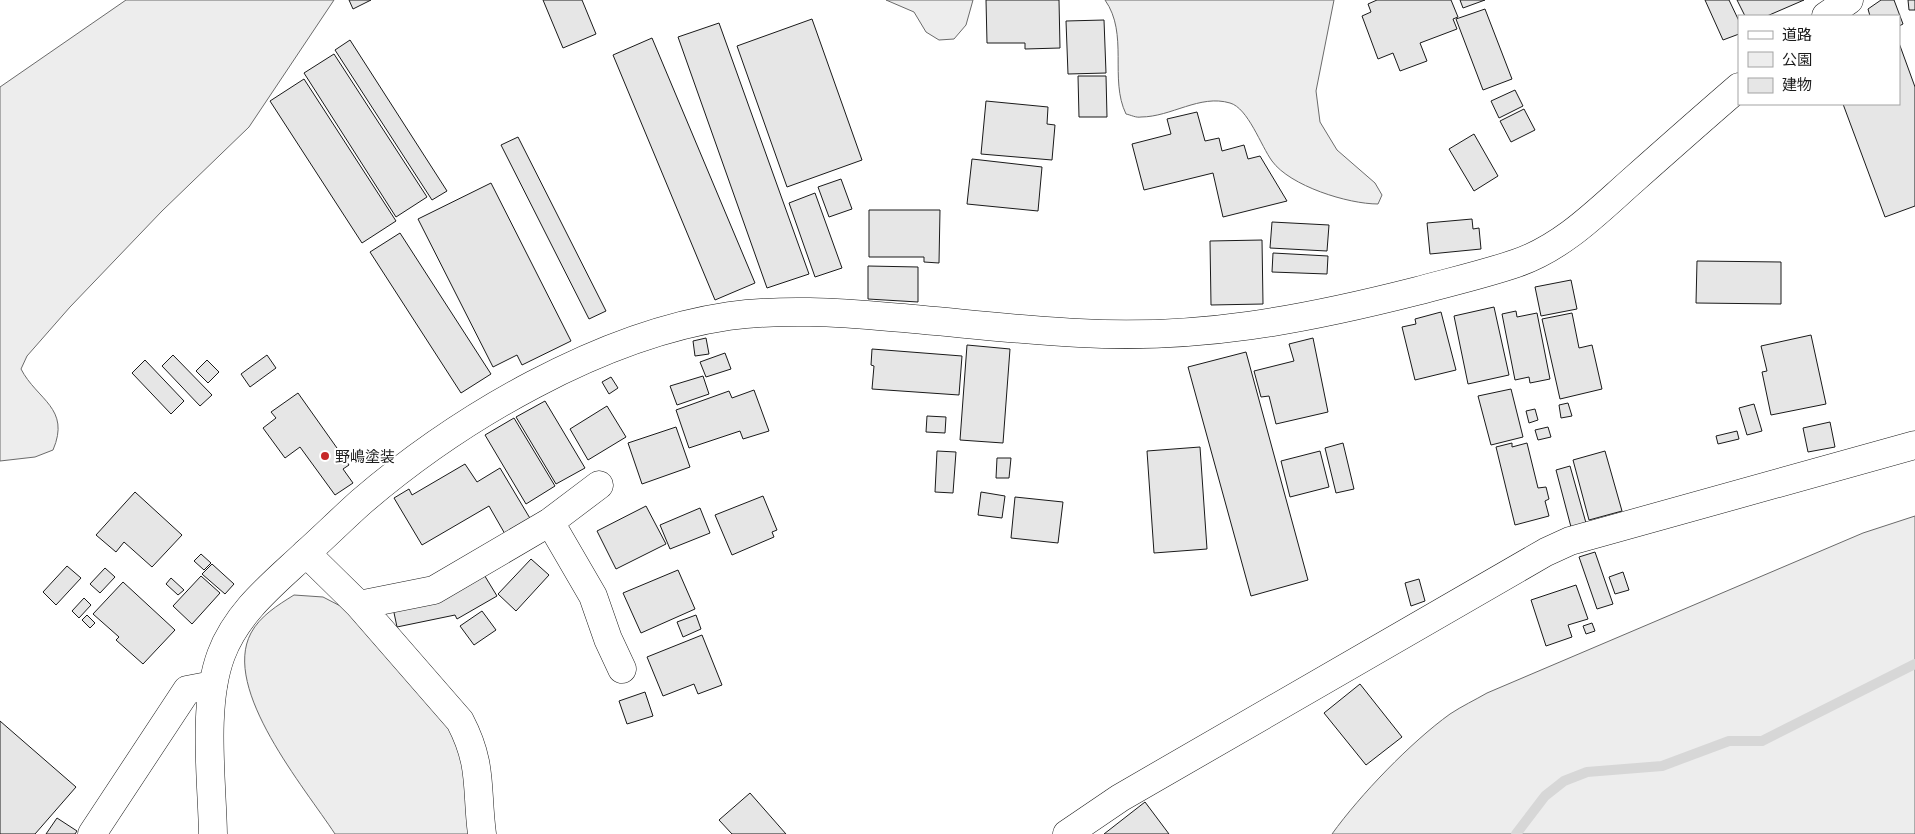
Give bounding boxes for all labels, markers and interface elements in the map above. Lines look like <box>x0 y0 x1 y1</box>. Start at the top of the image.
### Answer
legend <box>1738 15 1900 105</box>
text: 道路 <box>1782 25 1812 44</box>
text: 公園 <box>1782 50 1812 69</box>
text: 建物 <box>1782 75 1812 94</box>
place label: 野嶋塗装 <box>335 447 395 466</box>
marker: 野嶋塗装 <box>319 450 331 462</box>

